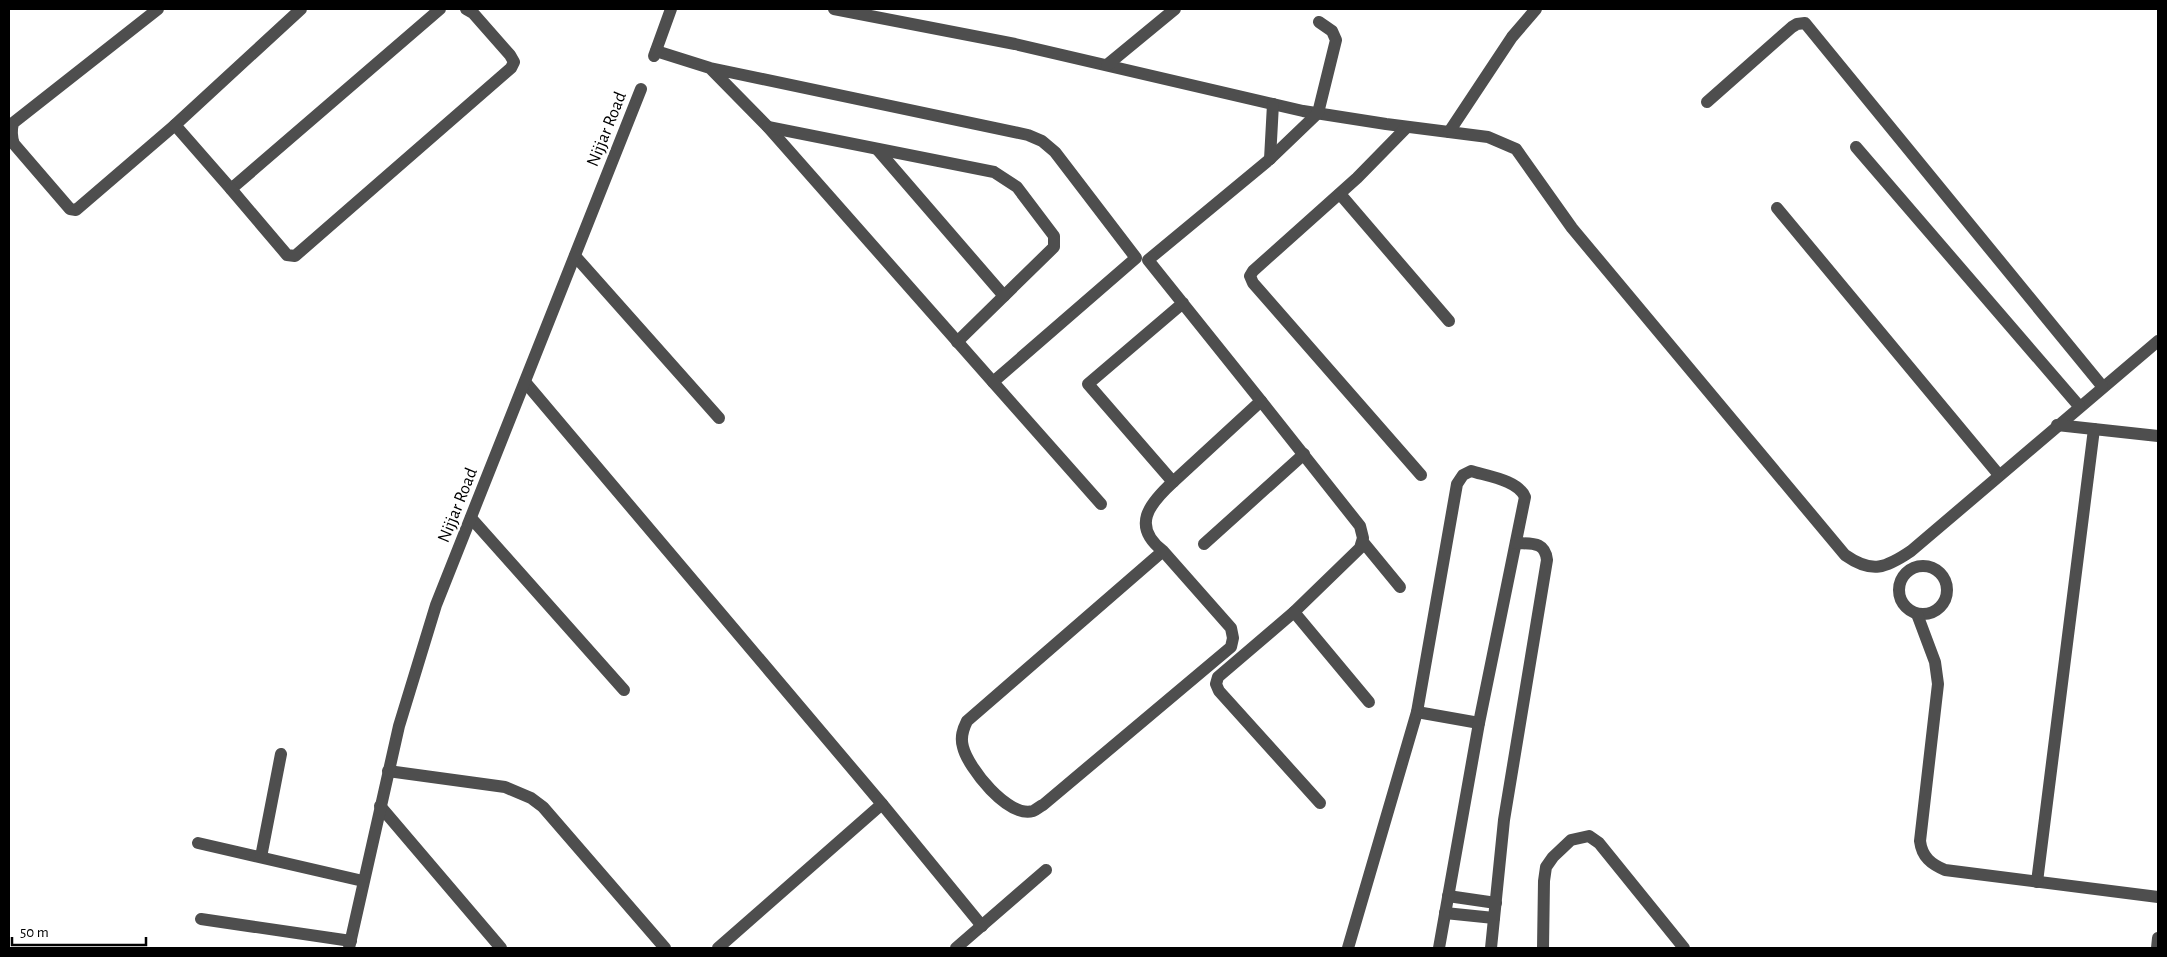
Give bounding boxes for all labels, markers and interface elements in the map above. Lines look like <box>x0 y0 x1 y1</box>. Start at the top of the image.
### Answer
street label: Nijjar Road <box>584 89 630 169</box>
street label: Nijjar Road <box>435 465 481 545</box>
scale bar <box>12 914 146 946</box>
text: 50 m <box>20 925 49 940</box>

